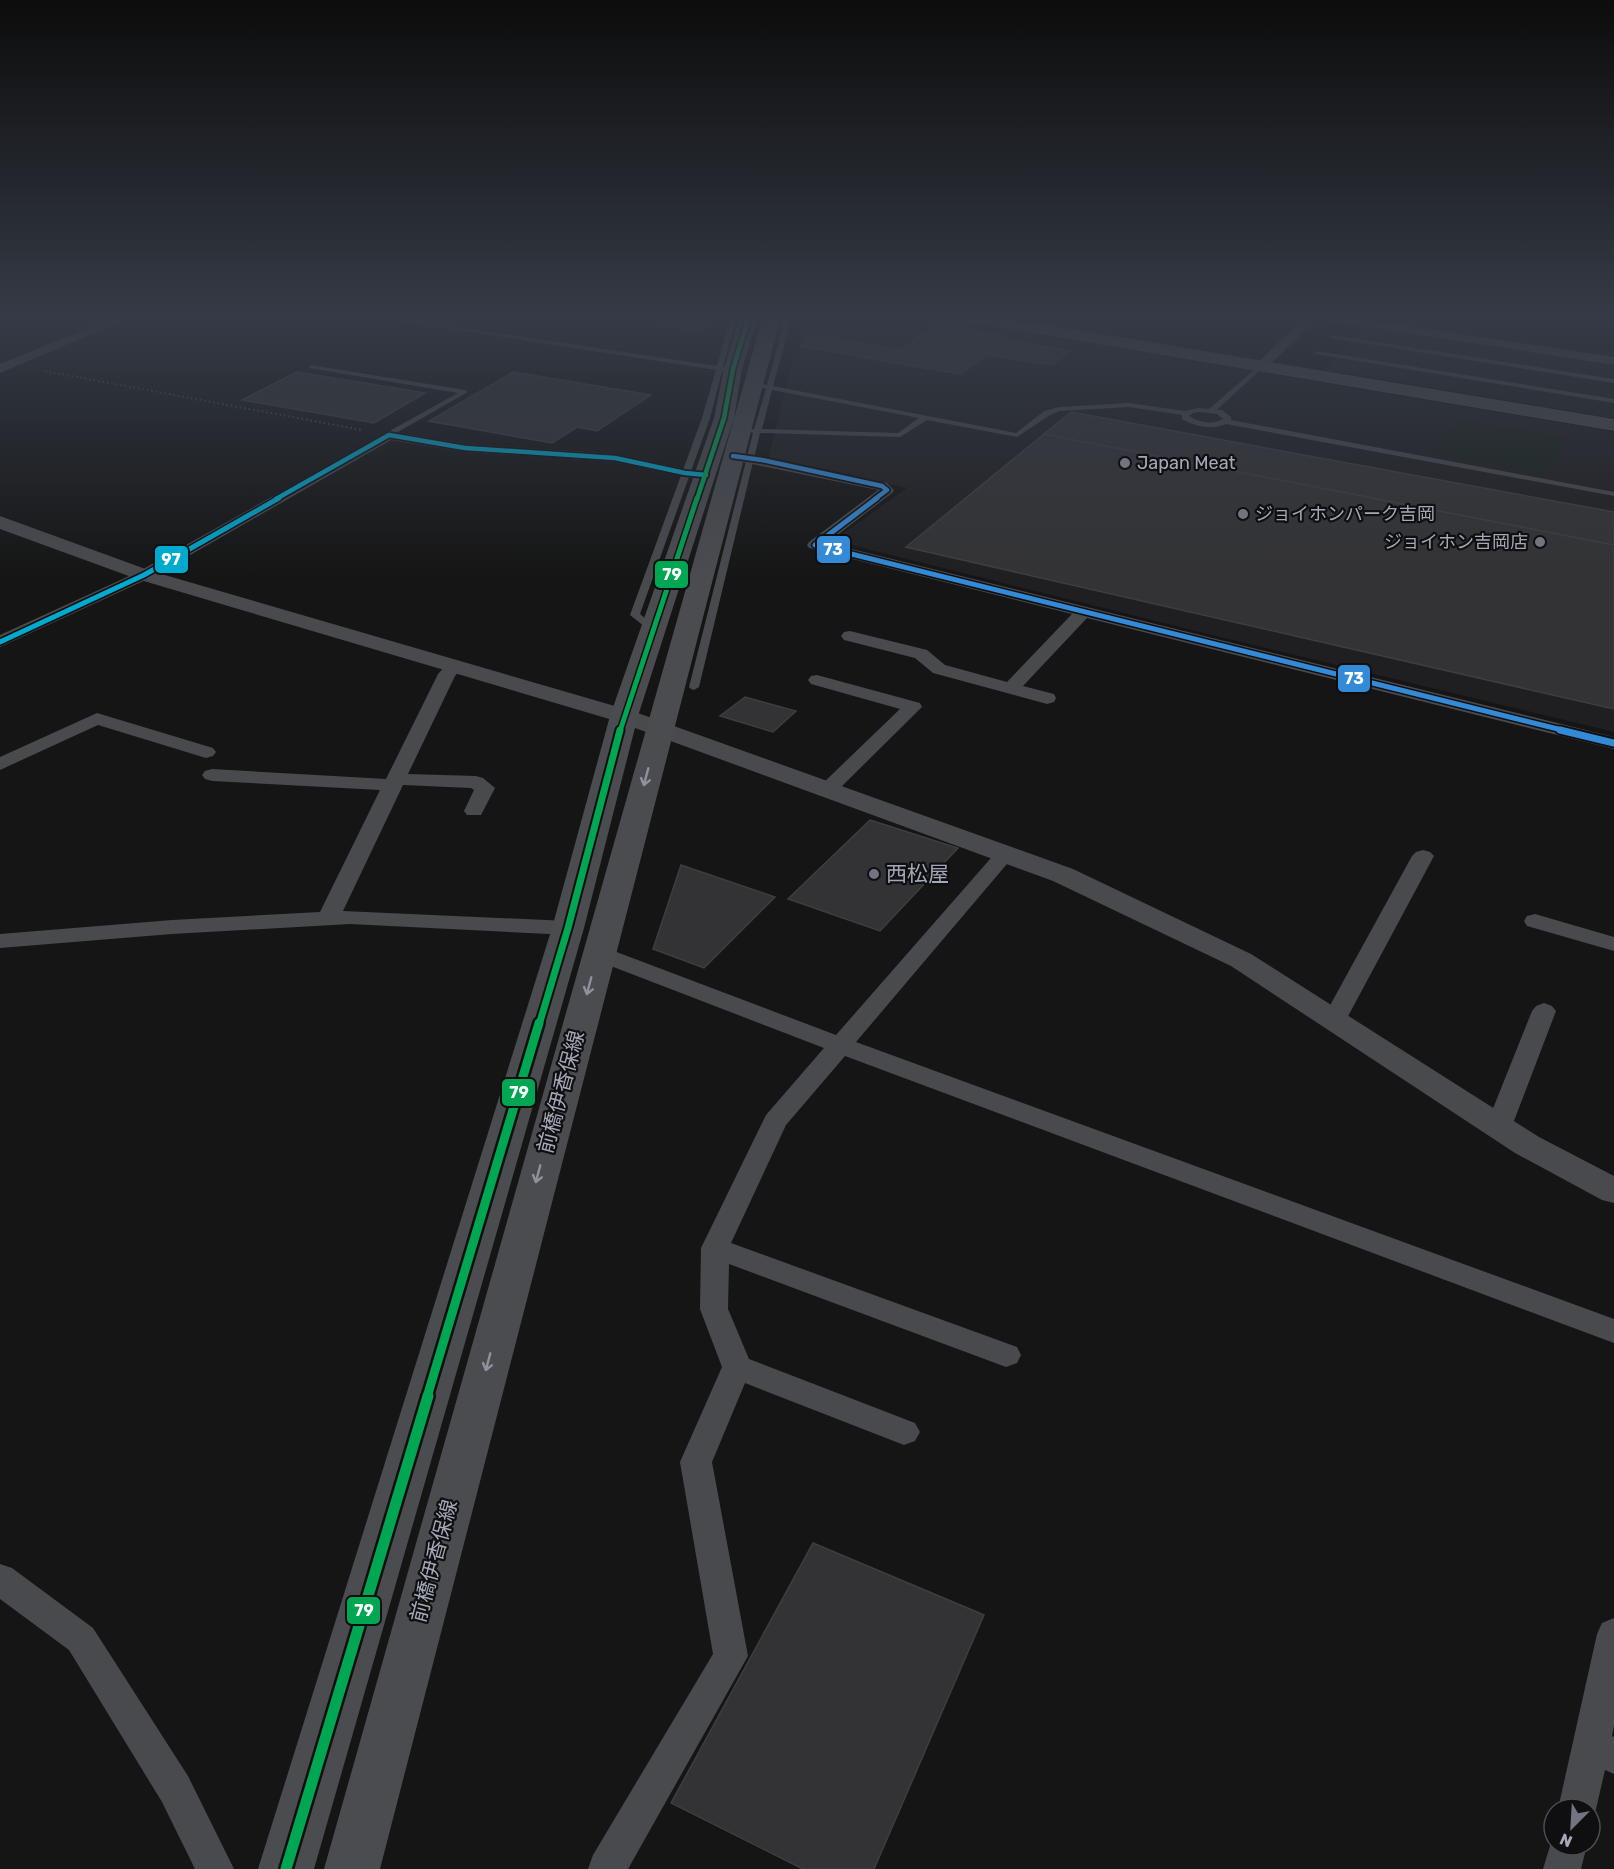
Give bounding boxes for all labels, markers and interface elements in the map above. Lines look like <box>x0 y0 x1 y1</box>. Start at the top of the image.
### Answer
place label: Japan Meat <box>1137 452 1236 474</box>
marker: Japan Meat <box>1118 456 1132 470</box>
place label: ジョイホンパーク吉岡 <box>1255 503 1435 525</box>
marker: ジョイホンパーク吉岡 <box>1236 507 1250 521</box>
place label: ジョイホン吉岡店 <box>1384 531 1528 553</box>
line badge: 73 <box>816 535 851 564</box>
marker: ジョイホン吉岡店 <box>1533 535 1547 549</box>
text: 73 <box>823 540 843 559</box>
line badge: 97 <box>154 545 189 574</box>
text: 97 <box>161 550 181 569</box>
line badge: 79 <box>654 560 689 589</box>
text: 79 <box>662 565 682 584</box>
line badge: 73 <box>1337 664 1371 693</box>
text: 73 <box>1344 669 1364 688</box>
one-way arrow <box>640 768 652 787</box>
place label: 西松屋 <box>886 861 949 886</box>
marker: 西松屋 <box>867 867 881 881</box>
one-way arrow <box>583 976 594 995</box>
street label: 前橋伊香保線 <box>532 1028 589 1156</box>
line badge: 79 <box>501 1078 536 1107</box>
text: 79 <box>509 1083 529 1102</box>
one-way arrow <box>532 1164 544 1183</box>
one-way arrow <box>482 1352 493 1371</box>
street label: 前橋伊香保線 <box>405 1497 462 1625</box>
line badge: 79 <box>346 1596 381 1625</box>
text: 79 <box>354 1601 374 1620</box>
north arrow <box>1542 1797 1602 1857</box>
text: N <box>1557 1829 1575 1851</box>

